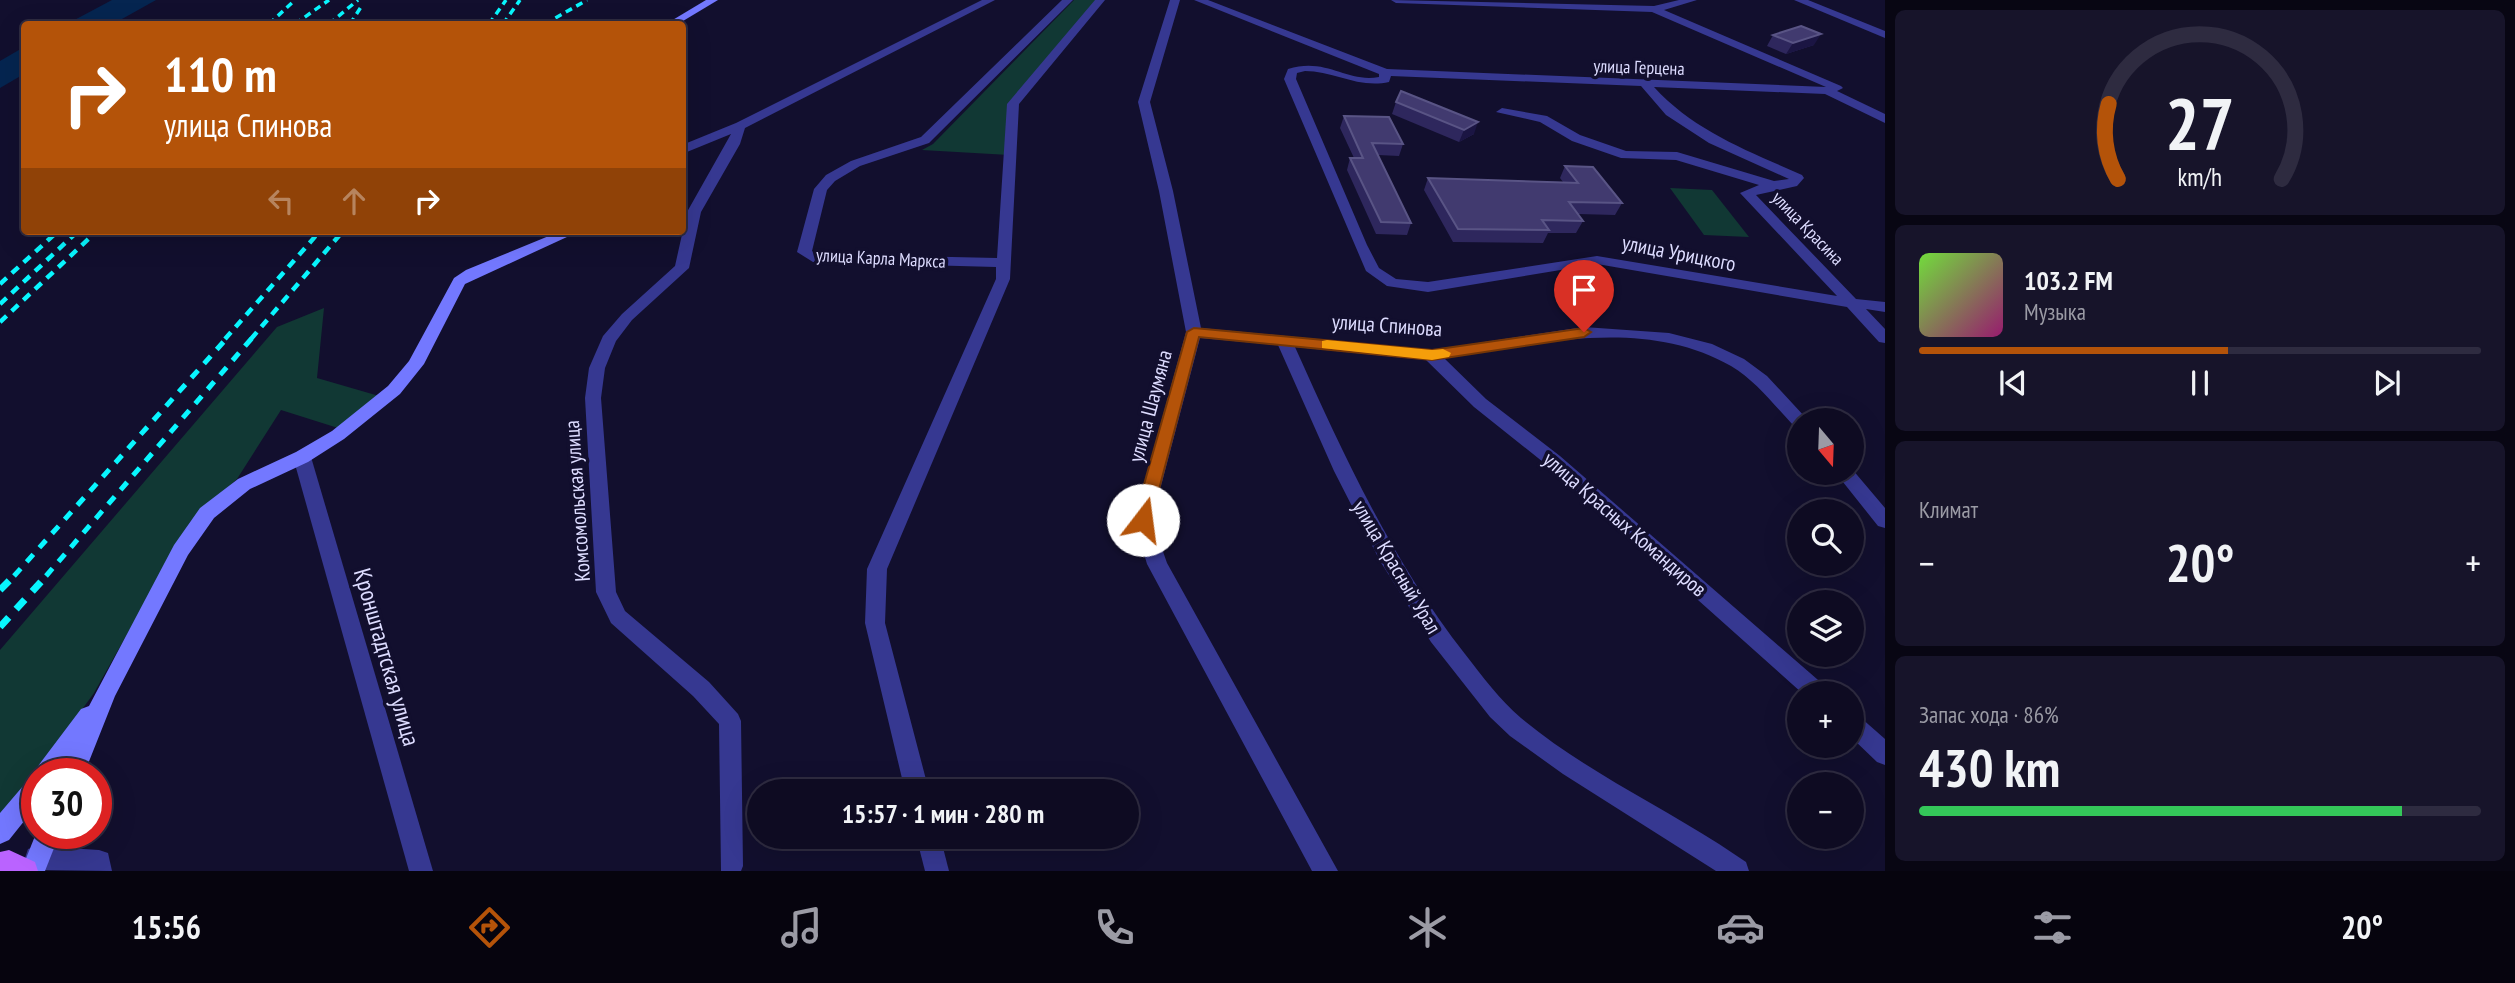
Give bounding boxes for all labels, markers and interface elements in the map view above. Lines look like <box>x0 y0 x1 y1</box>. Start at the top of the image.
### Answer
text: 110 m <box>164 42 277 106</box>
icon: right <box>49 49 140 140</box>
street label: улица Герцена <box>1593 54 1685 80</box>
text: 27 <box>2165 75 2235 169</box>
text: улица Спинова <box>164 104 332 146</box>
text: km/h <box>2178 160 2222 192</box>
icon: left <box>262 182 300 220</box>
icon: ahead <box>335 182 373 220</box>
icon: right <box>408 182 446 220</box>
street label: улица Красина <box>1767 186 1849 270</box>
street label: улица Урицкого <box>1620 229 1738 277</box>
street label: улица Карла Маркса <box>816 243 946 273</box>
pin <box>1554 260 1614 332</box>
text: 103.2 FM <box>2024 264 2113 297</box>
icon: arrive <box>1565 271 1603 309</box>
text: Музыка <box>2024 297 2086 326</box>
street label: улица Спинова <box>1331 308 1443 342</box>
street label: улица Шаумяна <box>1122 347 1178 465</box>
icon: previous <box>1994 364 2032 402</box>
icon: pause <box>2181 364 2219 402</box>
icon: next <box>2368 364 2406 402</box>
north arrow <box>1787 408 1864 485</box>
map controls <box>1787 408 1864 849</box>
street label: Комсомольская улица <box>558 420 596 582</box>
street label: улица Красных Командиров <box>1538 446 1712 602</box>
position arrow <box>1106 483 1180 557</box>
street label: улица Красный Урал <box>1347 495 1447 639</box>
text: Климат <box>1919 495 1978 524</box>
button: search <box>1787 499 1864 576</box>
text: 20° <box>2166 529 2234 596</box>
text: − <box>1919 538 1935 587</box>
text: + <box>2465 538 2481 587</box>
street label: Кронштадтская улица <box>347 565 427 749</box>
button: layers <box>1787 590 1864 667</box>
button: + <box>1787 681 1864 758</box>
text: Запас хода · 86% <box>1919 700 2059 729</box>
text: 430 km <box>1919 734 2060 801</box>
speed limit sign: 30 <box>21 758 112 849</box>
button: − <box>1787 772 1864 849</box>
text: 15:57 · 1 мин · 280 m <box>842 797 1044 830</box>
icon: directions <box>465 903 514 952</box>
icon: music <box>777 903 826 952</box>
icon: phone <box>1090 903 1139 952</box>
icon: climate <box>1403 903 1452 952</box>
icon: car <box>1716 903 1765 952</box>
icon: filters <box>2028 903 2077 952</box>
text: 15:56 <box>132 906 201 948</box>
text: 20° <box>2341 906 2383 948</box>

